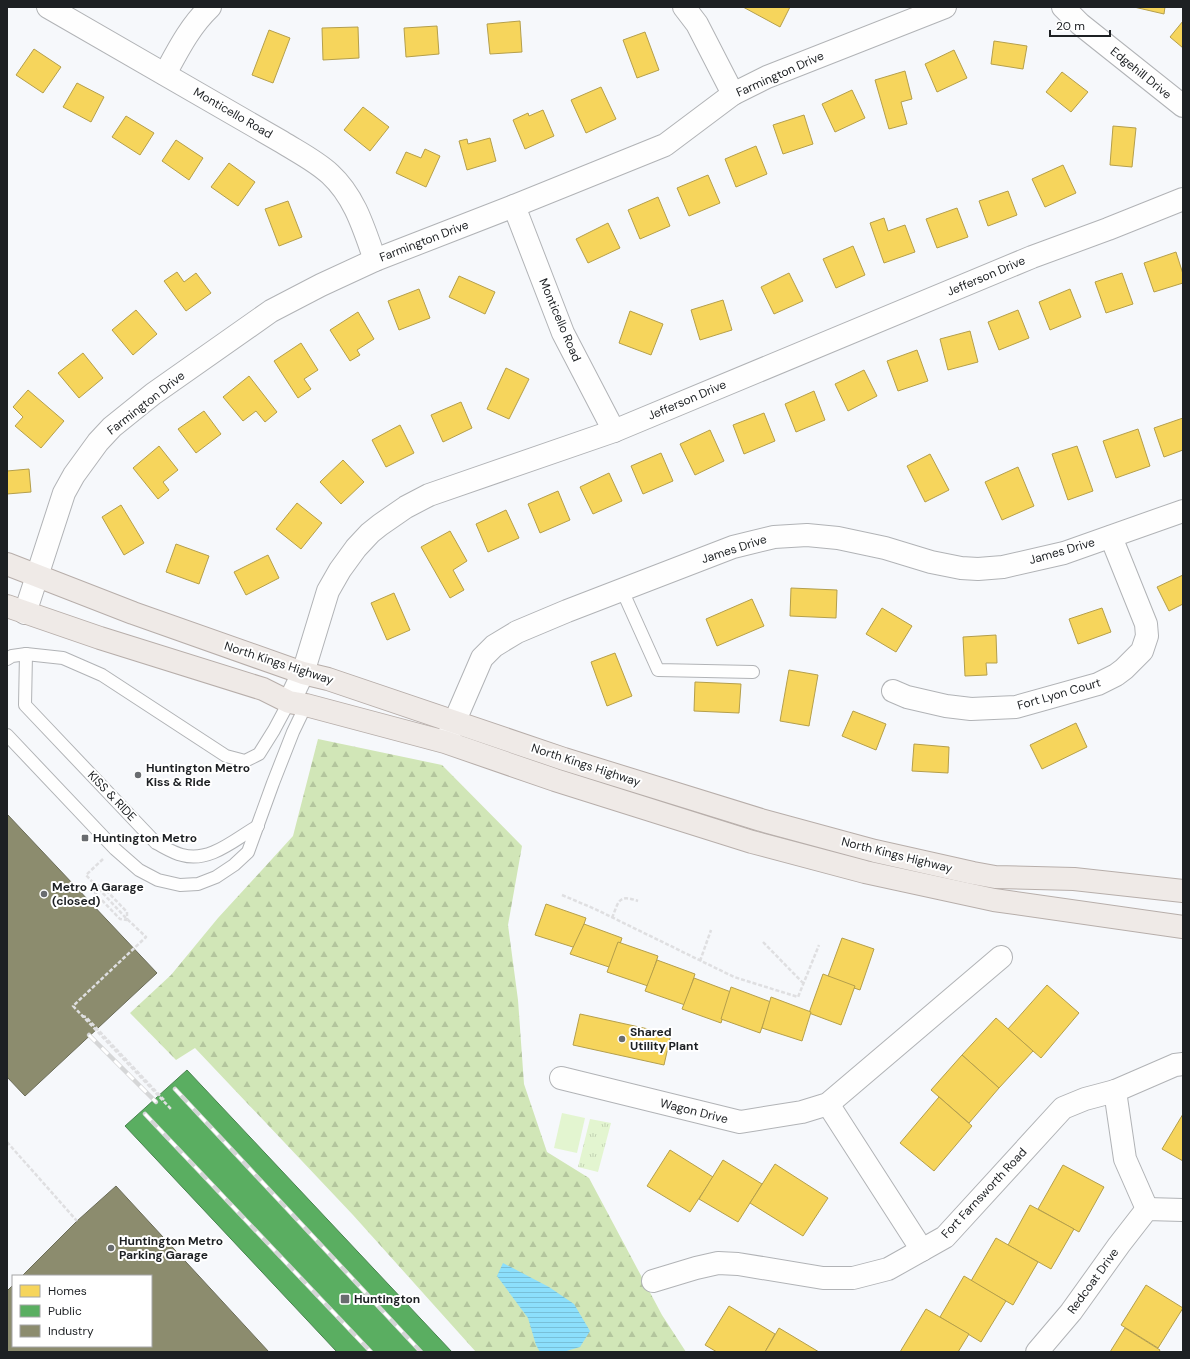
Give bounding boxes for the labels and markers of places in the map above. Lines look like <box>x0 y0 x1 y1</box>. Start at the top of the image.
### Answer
place label: Huntington Metro Kiss & Ride <box>146 760 250 790</box>
marker: Huntington Metro Kiss & Ride <box>133 770 143 780</box>
place label: Huntington Metro <box>93 830 197 846</box>
marker: Huntington Metro <box>80 833 90 843</box>
place label: Metro A Garage (closed) <box>52 879 144 909</box>
marker: Metro A Garage (closed) <box>39 889 49 899</box>
place label: Shared Utility Plant <box>630 1024 699 1054</box>
marker: Shared Utility Plant <box>617 1034 627 1044</box>
place label: Huntington Metro Parking Garage <box>119 1233 223 1263</box>
marker: Huntington Metro Parking Garage <box>106 1243 116 1253</box>
place label: Huntington <box>354 1291 420 1307</box>
marker: Huntington <box>339 1293 351 1305</box>

